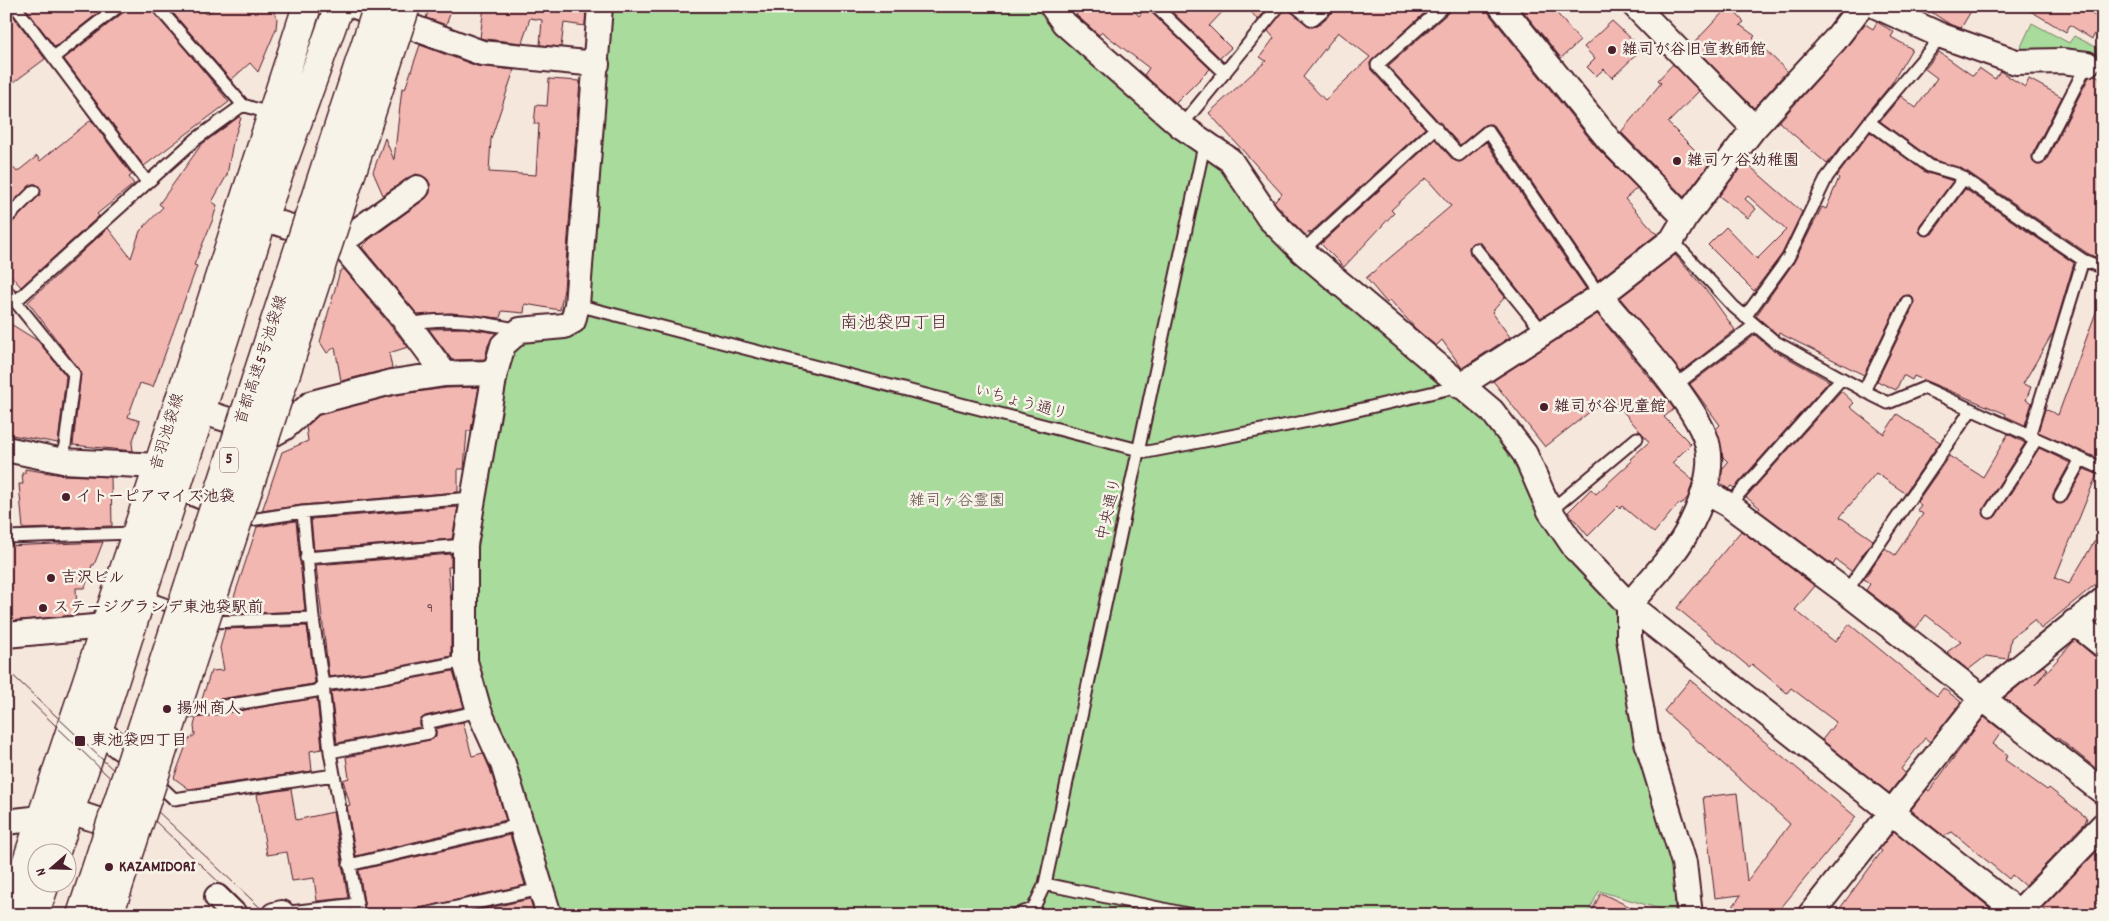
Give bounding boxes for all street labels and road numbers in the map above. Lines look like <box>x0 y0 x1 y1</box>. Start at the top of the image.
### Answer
street label: 首都高速5号池袋線 <box>230 292 294 428</box>
street label: いちょう通り <box>972 379 1070 427</box>
street label: 音羽池袋線 <box>145 390 191 474</box>
road number: 5 <box>220 448 238 472</box>
street label: 中央通り <box>1092 475 1128 543</box>

